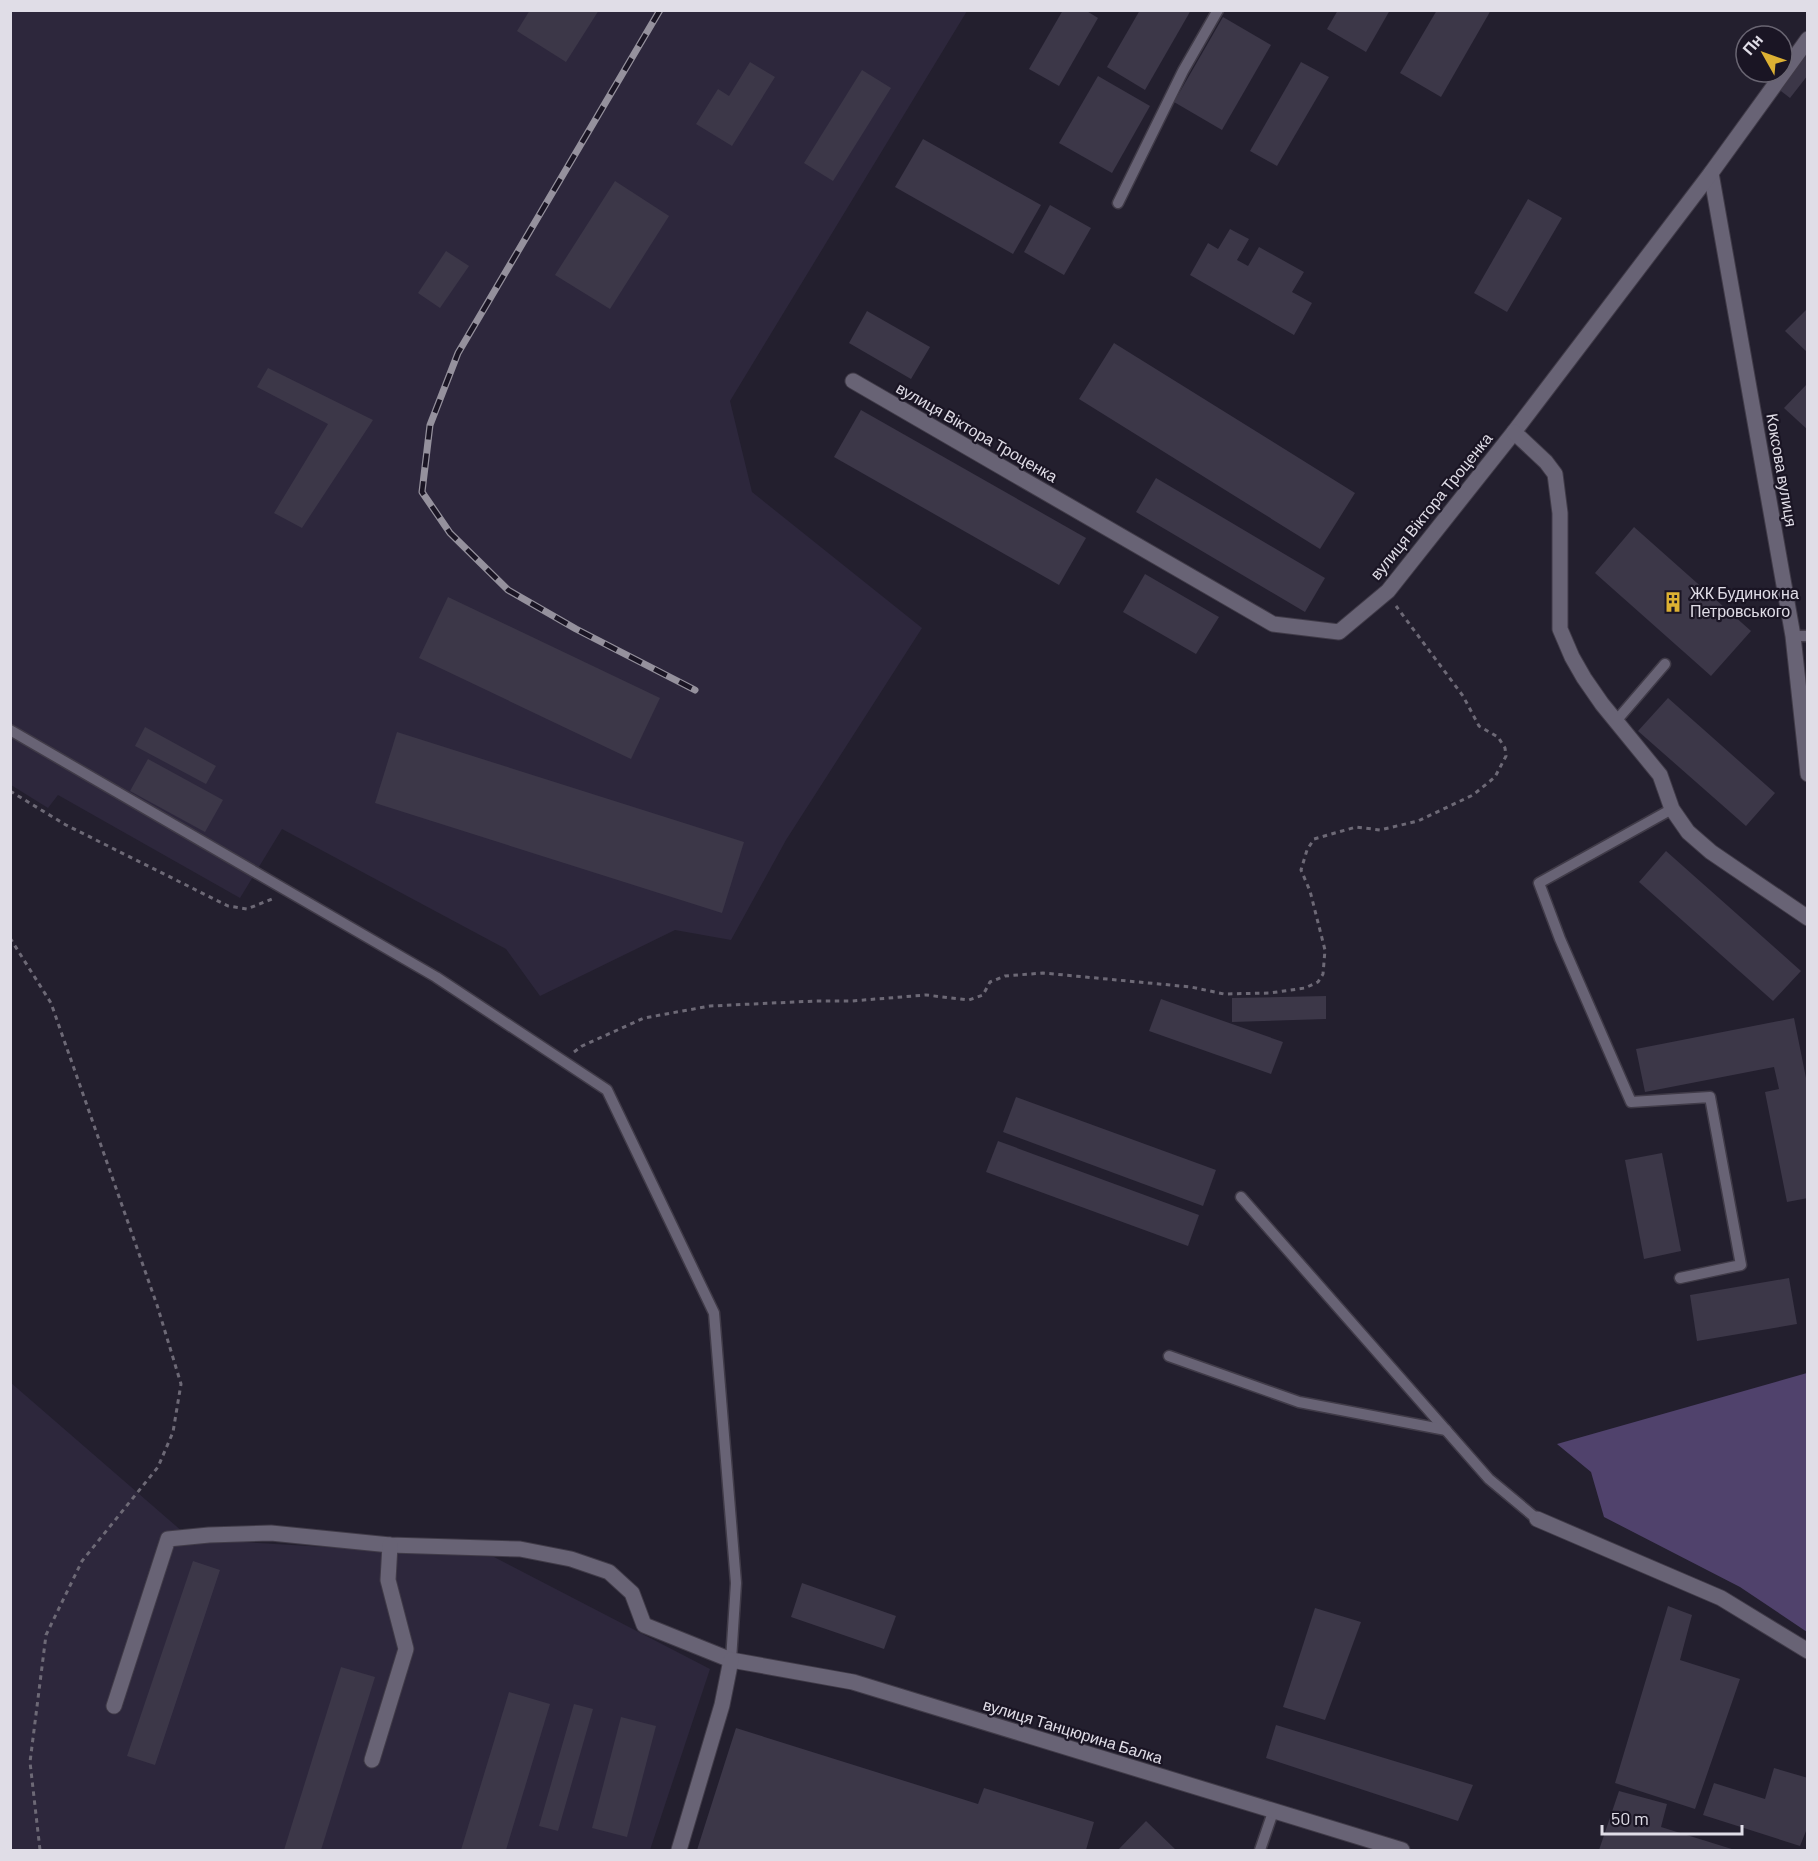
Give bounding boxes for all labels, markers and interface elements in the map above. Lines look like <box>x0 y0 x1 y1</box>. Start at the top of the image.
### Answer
north arrow <box>1734 24 1794 84</box>
text: Пн <box>1738 30 1766 58</box>
street label: вулиця Віктора Троценка <box>893 378 1061 486</box>
street label: Коксова вулиця <box>1763 412 1802 528</box>
street label: вулиця Віктора Троценка <box>1366 428 1496 583</box>
place label: ЖК Будинок на Петровського <box>1690 583 1799 620</box>
building icon: ЖК Будинок на Петровського <box>1661 590 1685 614</box>
street label: вулиця Танцюрина Балка <box>981 1694 1165 1767</box>
scale bar <box>1602 1798 1742 1836</box>
text: 50 m <box>1611 1807 1649 1829</box>

